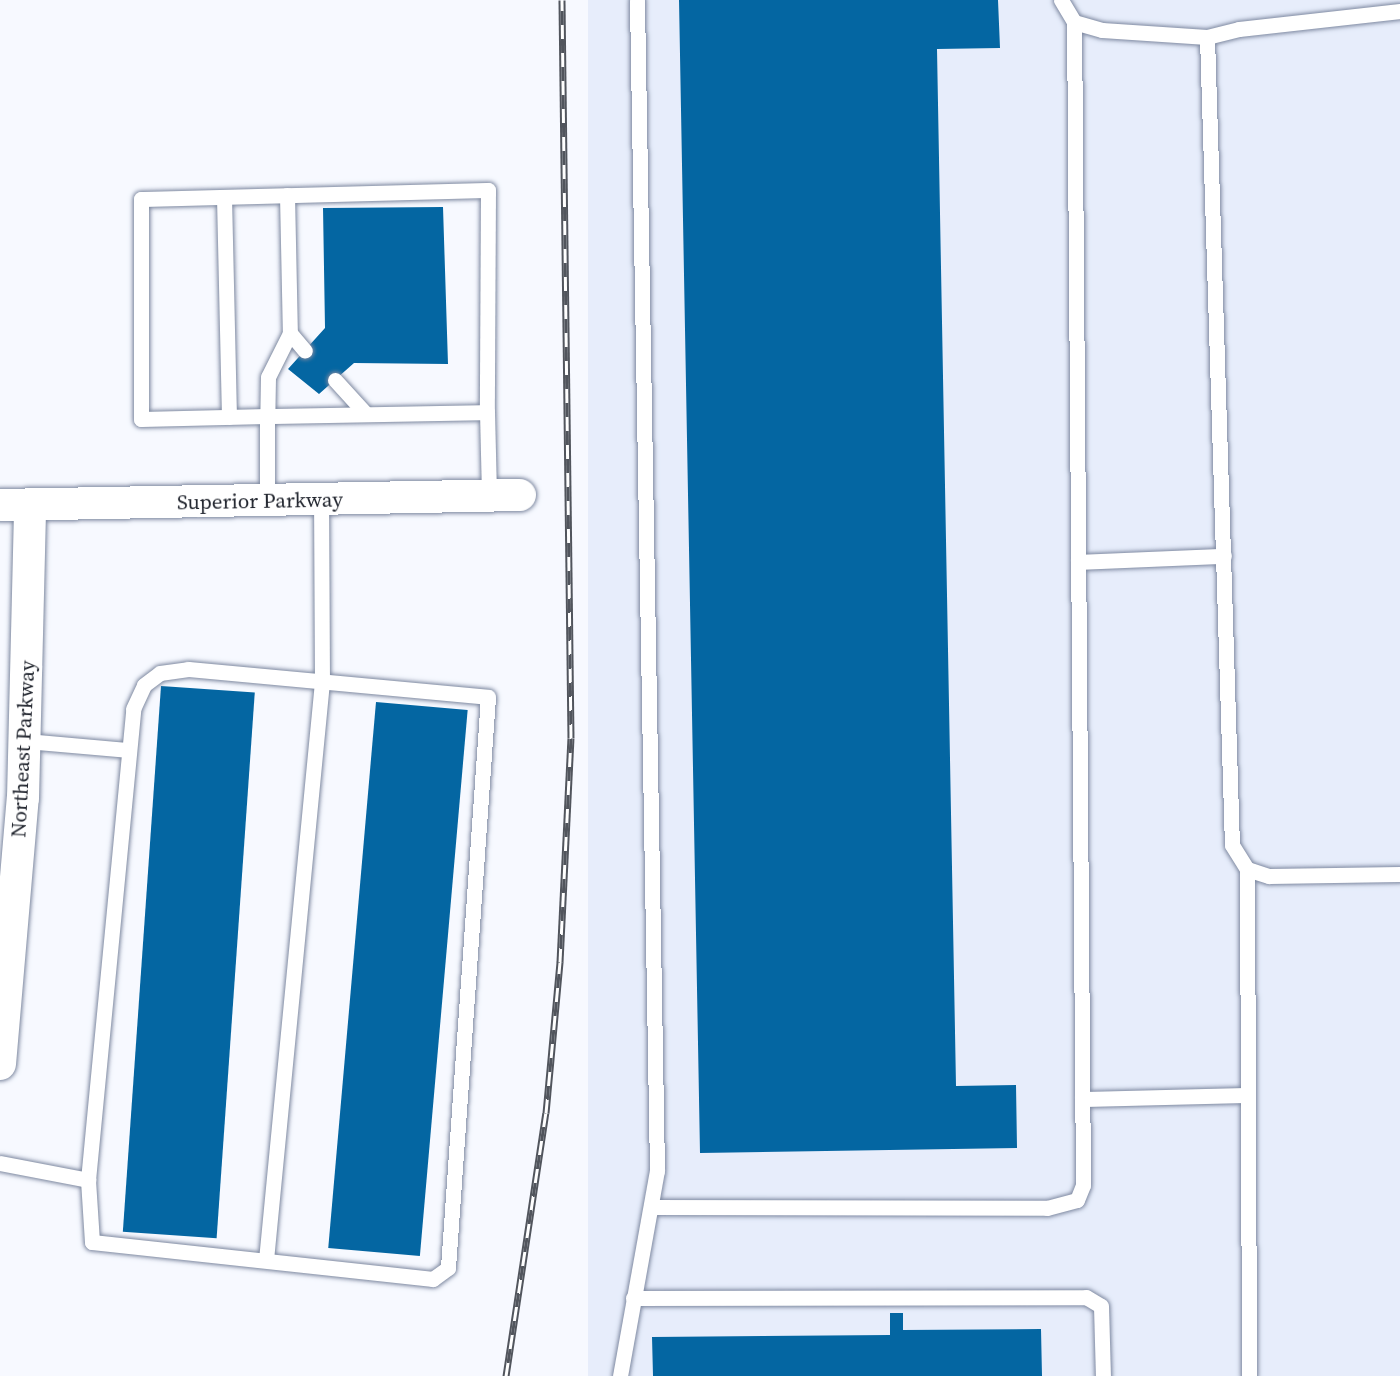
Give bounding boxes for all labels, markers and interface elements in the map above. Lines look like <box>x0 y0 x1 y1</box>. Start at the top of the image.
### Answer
street label: Superior Parkway <box>177 487 343 515</box>
street label: Northeast Parkway <box>6 660 40 838</box>

